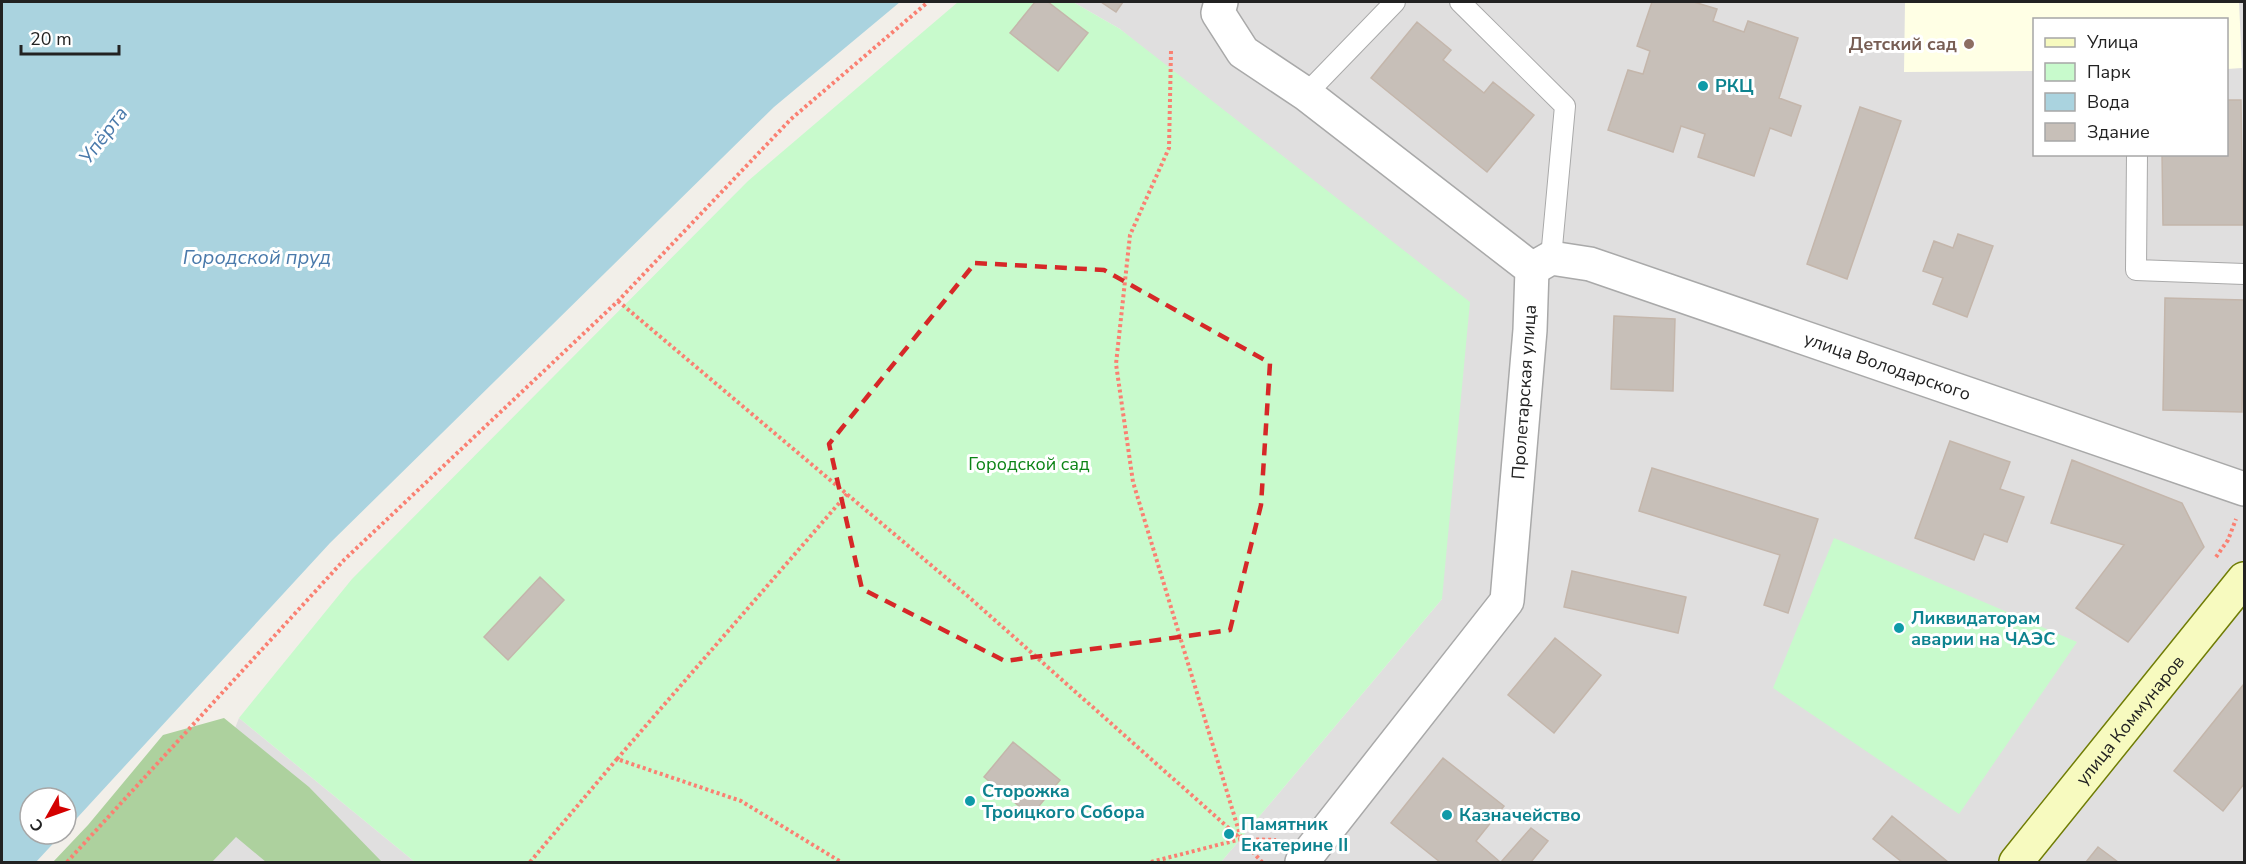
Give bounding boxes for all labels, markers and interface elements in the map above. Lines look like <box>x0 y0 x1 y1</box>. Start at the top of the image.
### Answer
scale bar <box>21 18 118 56</box>
legend <box>2033 18 2228 156</box>
text: 20 m <box>30 27 72 51</box>
text: Улица <box>2086 30 2138 54</box>
place label: Детский сад <box>1849 32 1957 56</box>
marker: Детский сад <box>1962 37 1976 51</box>
text: Парк <box>2087 60 2131 84</box>
place label: РКЦ <box>1715 74 1754 98</box>
marker: РКЦ <box>1696 79 1710 93</box>
text: Вода <box>2087 90 2130 114</box>
water label: Упёрта <box>73 101 134 170</box>
text: Здание <box>2087 120 2150 144</box>
water label: Городской пруд <box>183 244 331 271</box>
street label: Пролетарская улица <box>1506 304 1542 480</box>
street label: улица Володарского <box>1801 327 1974 406</box>
park label: Городской сад <box>968 452 1090 476</box>
place label: Ликвидаторам аварии на ЧАЭС <box>1911 606 2055 651</box>
marker: Ликвидаторам аварии на ЧАЭС <box>1892 621 1906 635</box>
street label: улица Коммунаров <box>2070 650 2190 790</box>
place label: Сторожка Троицкого Собора <box>982 779 1145 824</box>
north arrow <box>18 786 78 846</box>
marker: Сторожка Троицкого Собора <box>963 794 977 808</box>
place label: Казначейство <box>1459 803 1581 827</box>
marker: Казначейство <box>1440 808 1454 822</box>
place label: Памятник Екатерине II <box>1241 812 1348 857</box>
text: С <box>25 814 49 836</box>
marker: Памятник Екатерине II <box>1222 827 1236 841</box>

